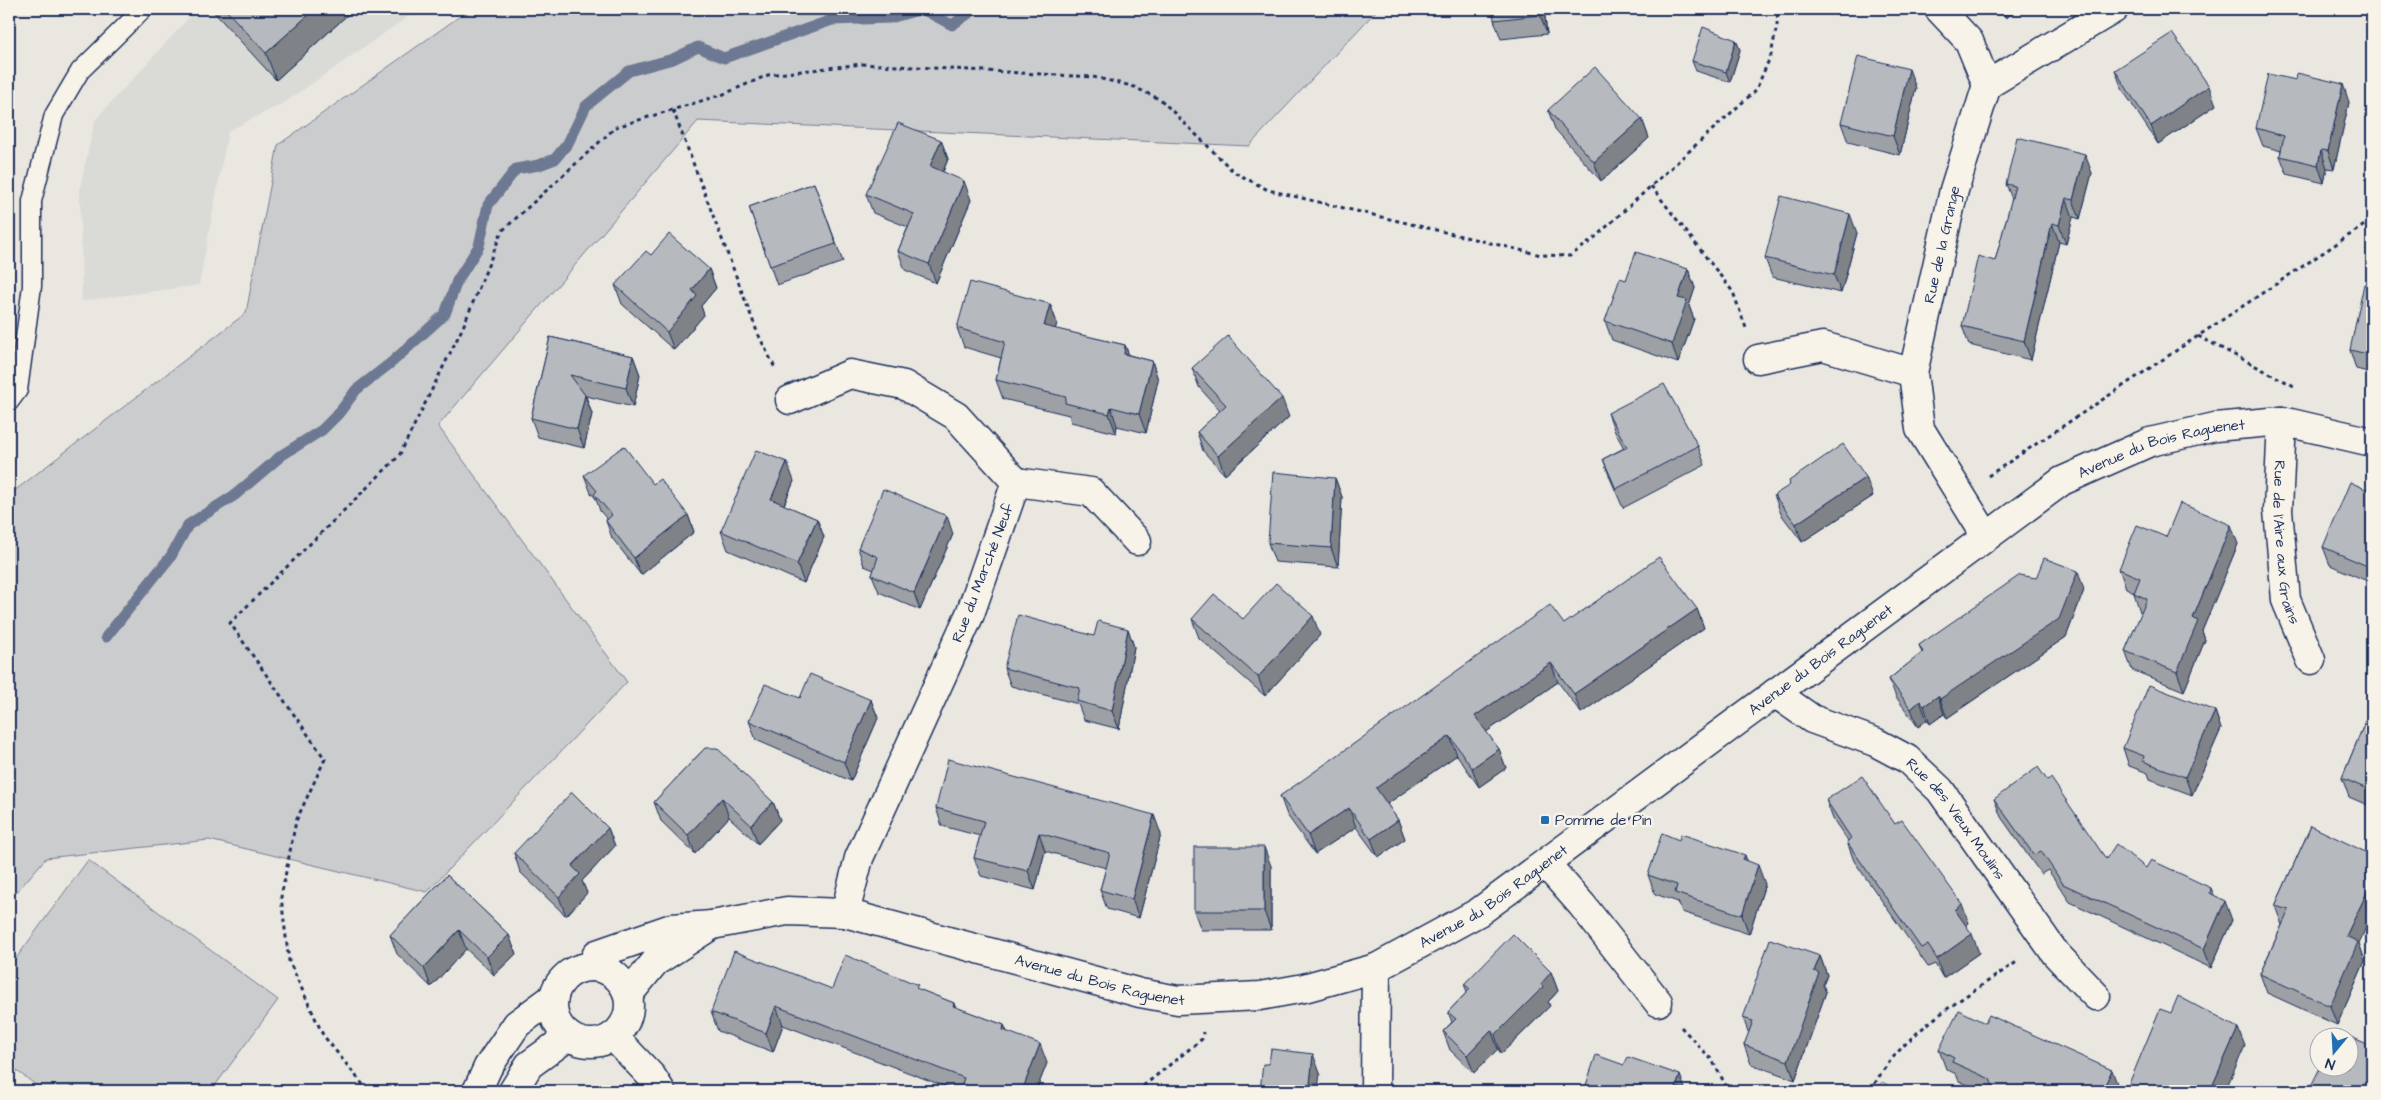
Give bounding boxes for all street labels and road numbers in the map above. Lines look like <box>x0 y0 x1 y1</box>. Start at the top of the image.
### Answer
street label: Rue de la Grange <box>1918 183 1965 305</box>
street label: Avenue du Bois Raguenet <box>2074 414 2246 483</box>
street label: Rue de l'Aire aux Grains <box>2267 460 2306 628</box>
street label: Rue du Marché Neuf <box>947 500 1019 645</box>
street label: Avenue du Bois Raguenet <box>1744 599 1897 720</box>
street label: Rue des Vieux Moulins <box>1901 753 2011 884</box>
street label: Avenue du Bois Raguenet <box>1415 839 1572 953</box>
street label: Avenue du Bois Raguenet <box>1012 949 1185 1010</box>

